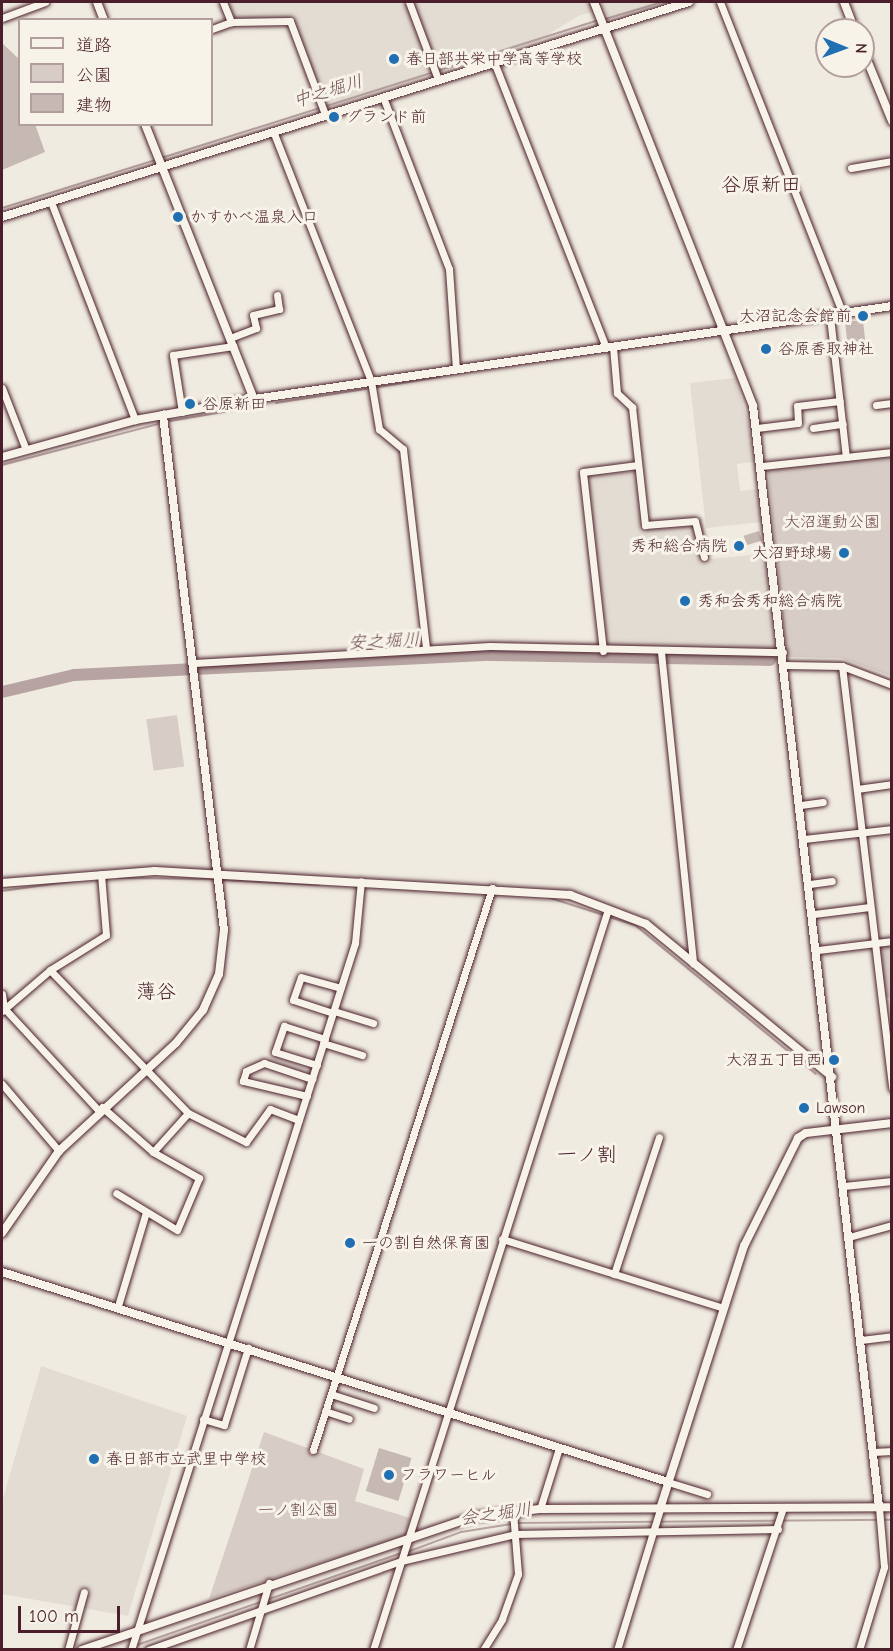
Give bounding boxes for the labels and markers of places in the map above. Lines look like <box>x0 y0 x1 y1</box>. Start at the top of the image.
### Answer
place label: 春日部共栄中学高等学校 <box>406 49 582 69</box>
marker: 春日部共栄中学高等学校 <box>387 52 401 66</box>
place label: グランド前 <box>346 107 426 127</box>
marker: グランド前 <box>327 110 341 124</box>
place label: かすかべ温泉入口 <box>190 207 318 227</box>
marker: かすかべ温泉入口 <box>171 210 185 224</box>
place label: 大沼記念会館前 <box>739 306 851 326</box>
marker: 大沼記念会館前 <box>856 309 870 323</box>
place label: 谷原香取神社 <box>778 339 874 359</box>
marker: 谷原香取神社 <box>759 342 773 356</box>
place label: 谷原新田 <box>202 394 266 414</box>
marker: 谷原新田 <box>183 397 197 411</box>
place label: 秀和総合病院 <box>631 536 727 556</box>
marker: 秀和総合病院 <box>732 539 746 553</box>
place label: 大沼野球場 <box>752 543 832 563</box>
marker: 大沼野球場 <box>837 546 851 560</box>
place label: 秀和会秀和総合病院 <box>698 591 842 611</box>
marker: 秀和会秀和総合病院 <box>676 592 694 610</box>
place label: 大沼五丁目西 <box>726 1050 822 1070</box>
marker: 大沼五丁目西 <box>827 1053 841 1067</box>
place label: Lawson <box>816 1098 865 1118</box>
marker: Lawson <box>797 1101 811 1115</box>
place label: 一の割自然保育園 <box>362 1233 490 1253</box>
marker: 一の割自然保育園 <box>343 1236 357 1250</box>
place label: 春日部市立武里中学校 <box>106 1449 266 1469</box>
marker: 春日部市立武里中学校 <box>87 1452 101 1466</box>
place label: フラワーヒル <box>401 1465 497 1485</box>
marker: フラワーヒル <box>382 1468 396 1482</box>

